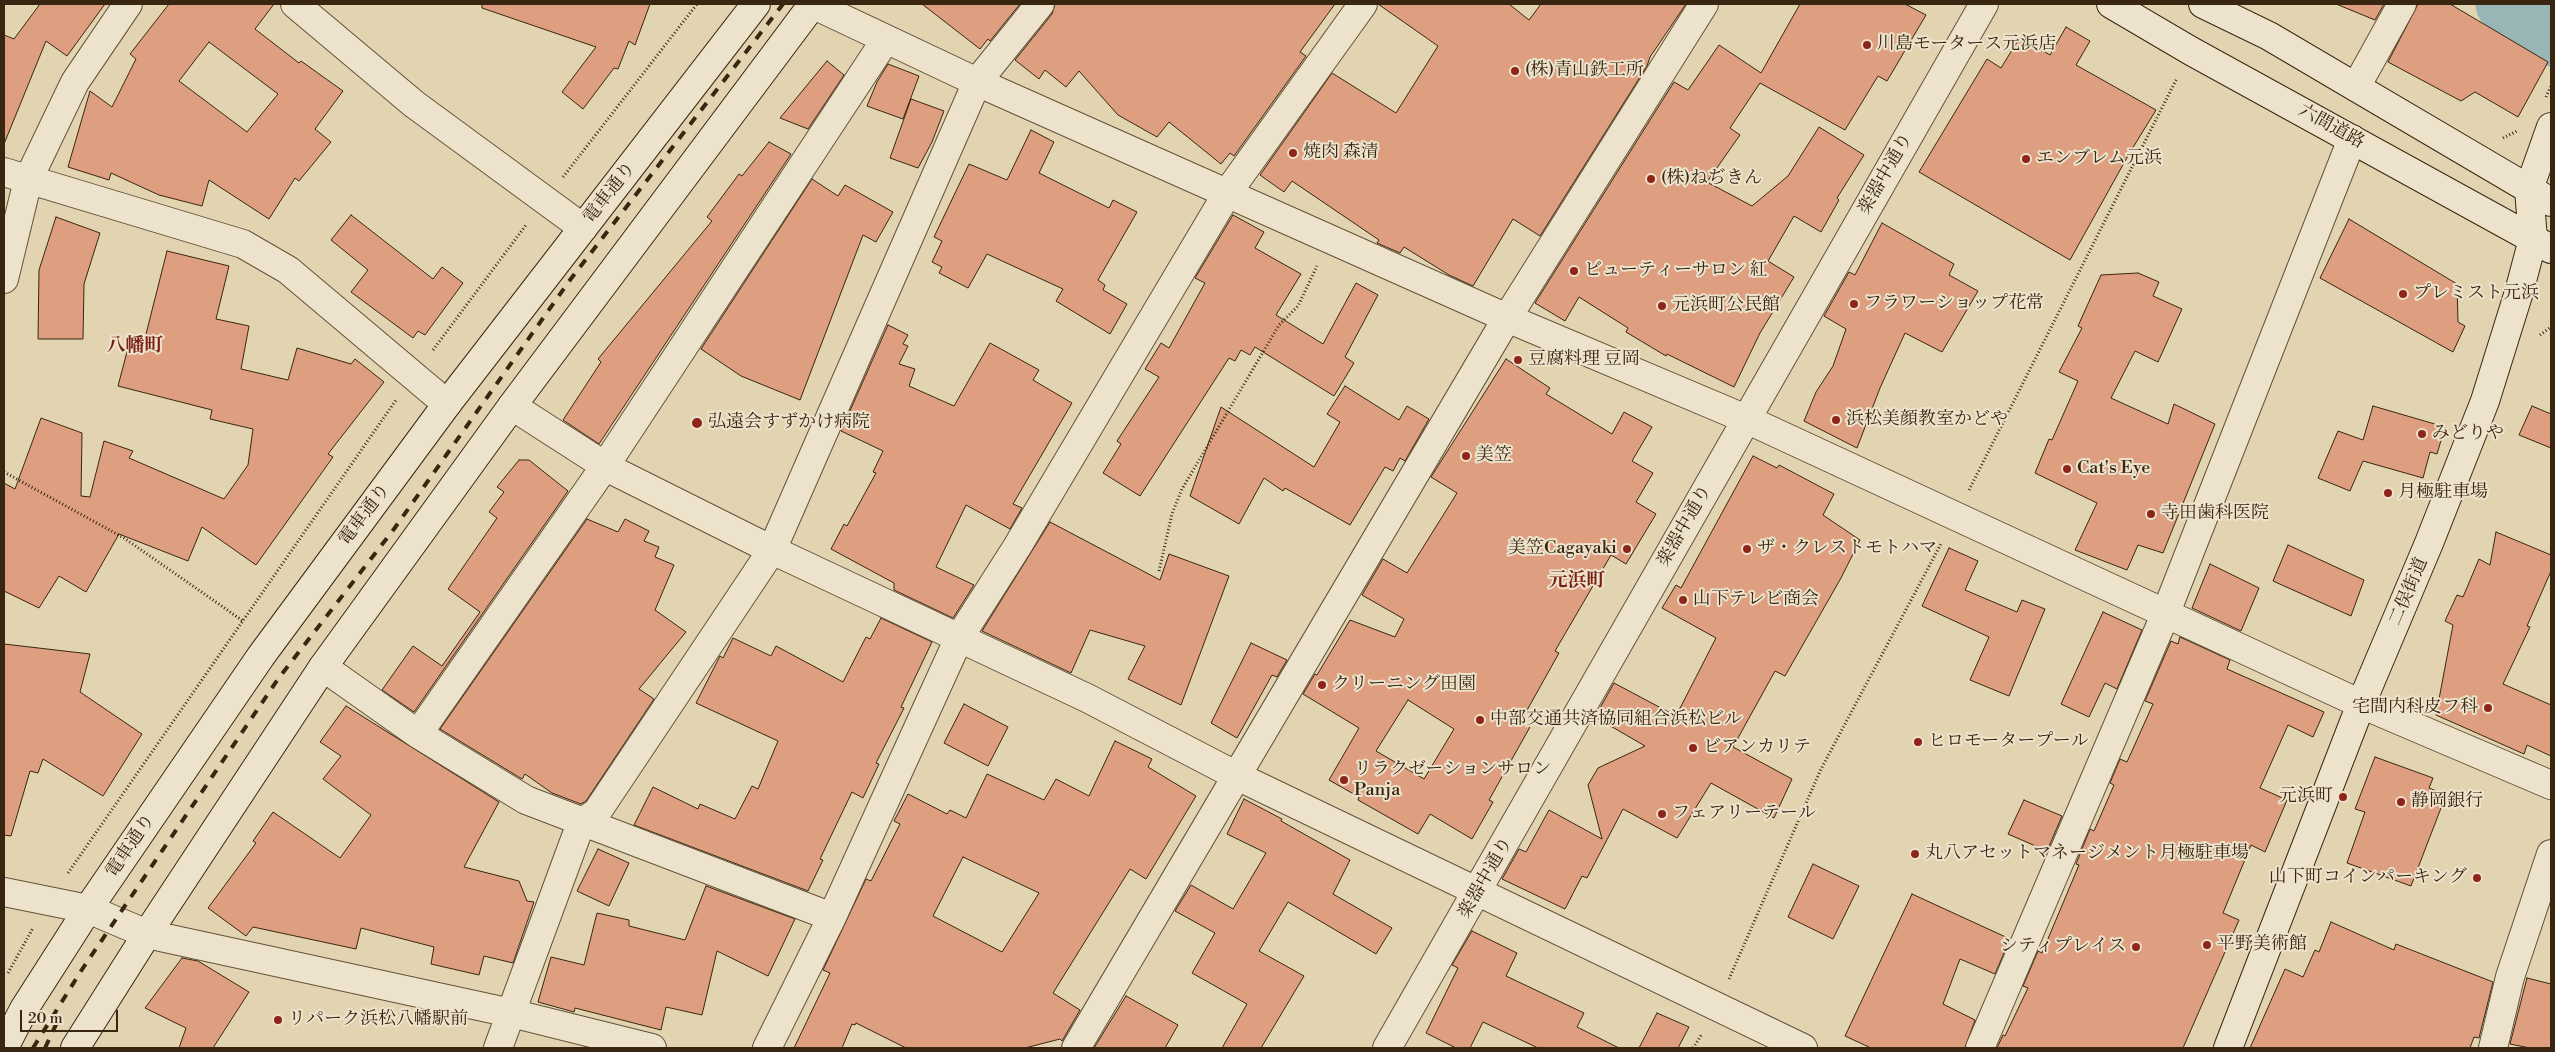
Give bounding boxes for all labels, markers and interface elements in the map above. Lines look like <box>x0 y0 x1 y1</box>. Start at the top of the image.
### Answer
place label: 川島モータース元浜店 <box>1877 34 2056 56</box>
marker: 川島モータース元浜店 <box>1861 39 1873 51</box>
place label: (株)青山鉄工所 <box>1525 60 1644 82</box>
marker: (株)青山鉄工所 <box>1509 65 1521 77</box>
street label: 六間道路 <box>2294 100 2368 154</box>
street label: 楽器中通り <box>1854 130 1918 218</box>
place label: 焼肉 森清 <box>1303 142 1379 164</box>
marker: 焼肉 森清 <box>1287 147 1299 159</box>
place label: エンブレム元浜 <box>2036 148 2162 170</box>
marker: エンブレム元浜 <box>2020 153 2032 165</box>
street label: 電車通り <box>579 158 641 228</box>
place label: (株)ねぢきん <box>1661 168 1762 190</box>
marker: (株)ねぢきん <box>1645 173 1657 185</box>
place label: ビューティーサロン 紅 <box>1584 260 1768 282</box>
marker: ビューティーサロン 紅 <box>1568 265 1580 277</box>
place label: プレミスト元浜 <box>2413 283 2539 305</box>
marker: プレミスト元浜 <box>2397 288 2409 300</box>
place label: フラワーショップ花常 <box>1864 293 2044 315</box>
place label: 元浜町公民館 <box>1672 295 1780 317</box>
marker: フラワーショップ花常 <box>1848 298 1860 310</box>
marker: 元浜町公民館 <box>1656 300 1668 312</box>
district label: 八幡町 <box>107 335 163 357</box>
place label: 豆腐料理 豆岡 <box>1528 349 1640 371</box>
marker: 豆腐料理 豆岡 <box>1512 354 1524 366</box>
place label: 浜松美顔教室かどや <box>1846 409 2008 431</box>
place label: 弘遠会すずかけ病院 <box>708 412 870 434</box>
marker: 浜松美顔教室かどや <box>1830 414 1842 426</box>
marker: 弘遠会すずかけ病院 <box>690 416 704 430</box>
place label: みどりや <box>2432 423 2504 445</box>
marker: みどりや <box>2416 428 2428 440</box>
place label: 美笠 <box>1476 445 1512 467</box>
marker: 美笠 <box>1460 450 1472 462</box>
place label: Cat's Eye <box>2077 458 2150 480</box>
marker: Cat's Eye <box>2061 463 2073 475</box>
street label: 電車通り <box>335 480 395 550</box>
street label: 楽器中通り <box>1653 482 1717 570</box>
place label: 月極駐車場 <box>2398 482 2488 504</box>
marker: 月極駐車場 <box>2382 487 2394 499</box>
place label: 寺田歯科医院 <box>2161 503 2269 525</box>
marker: 寺田歯科医院 <box>2145 508 2157 520</box>
place label: 美笠Cagayaki <box>1508 538 1617 560</box>
place label: ザ・クレストモトハマ <box>1757 538 1937 560</box>
marker: 美笠Cagayaki <box>1621 543 1633 555</box>
marker: ザ・クレストモトハマ <box>1741 543 1753 555</box>
street label: 二俣街道 <box>2385 555 2433 629</box>
district label: 元浜町 <box>1549 570 1605 592</box>
place label: 山下テレビ商会 <box>1693 589 1819 611</box>
marker: 山下テレビ商会 <box>1677 594 1689 606</box>
place label: クリーニング田園 <box>1332 674 1476 696</box>
marker: クリーニング田園 <box>1316 679 1328 691</box>
place label: 宅間内科皮フ科 <box>2352 697 2478 719</box>
marker: 宅間内科皮フ科 <box>2482 702 2494 714</box>
place label: 中部交通共済協同組合浜松ビル <box>1490 709 1742 731</box>
marker: 中部交通共済協同組合浜松ビル <box>1474 714 1486 726</box>
place label: ヒロモータープール <box>1928 731 2089 753</box>
marker: ヒロモータープール <box>1912 736 1924 748</box>
place label: ビアンカリテ <box>1703 737 1811 759</box>
marker: ビアンカリテ <box>1687 742 1699 754</box>
place label: リラクゼーションサロン Panja <box>1354 759 1551 802</box>
marker: リラクゼーションサロン Panja <box>1338 774 1350 786</box>
place label: 元浜町 <box>2279 786 2333 808</box>
marker: 元浜町 <box>2337 791 2349 803</box>
place label: 静岡銀行 <box>2411 791 2483 813</box>
marker: 静岡銀行 <box>2395 796 2407 808</box>
place label: フェアリーテール <box>1672 803 1816 825</box>
marker: フェアリーテール <box>1656 808 1668 820</box>
street label: 電車通り <box>102 810 160 882</box>
street label: 楽器中通り <box>1454 834 1518 922</box>
place label: 丸八アセットマネージメント月極駐車場 <box>1925 843 2249 865</box>
marker: 丸八アセットマネージメント月極駐車場 <box>1909 848 1921 860</box>
place label: 山下町コインパーキング <box>2269 867 2467 889</box>
marker: 山下町コインパーキング <box>2471 872 2483 884</box>
place label: 平野美術館 <box>2217 934 2307 956</box>
place label: シティプレイス <box>2000 936 2126 958</box>
marker: 平野美術館 <box>2201 939 2213 951</box>
marker: シティプレイス <box>2130 941 2142 953</box>
scale bar <box>22 1000 120 1032</box>
text: 20 m <box>28 1009 63 1028</box>
place label: リパーク浜松八幡駅前 <box>288 1009 468 1031</box>
marker: リパーク浜松八幡駅前 <box>272 1014 284 1026</box>

